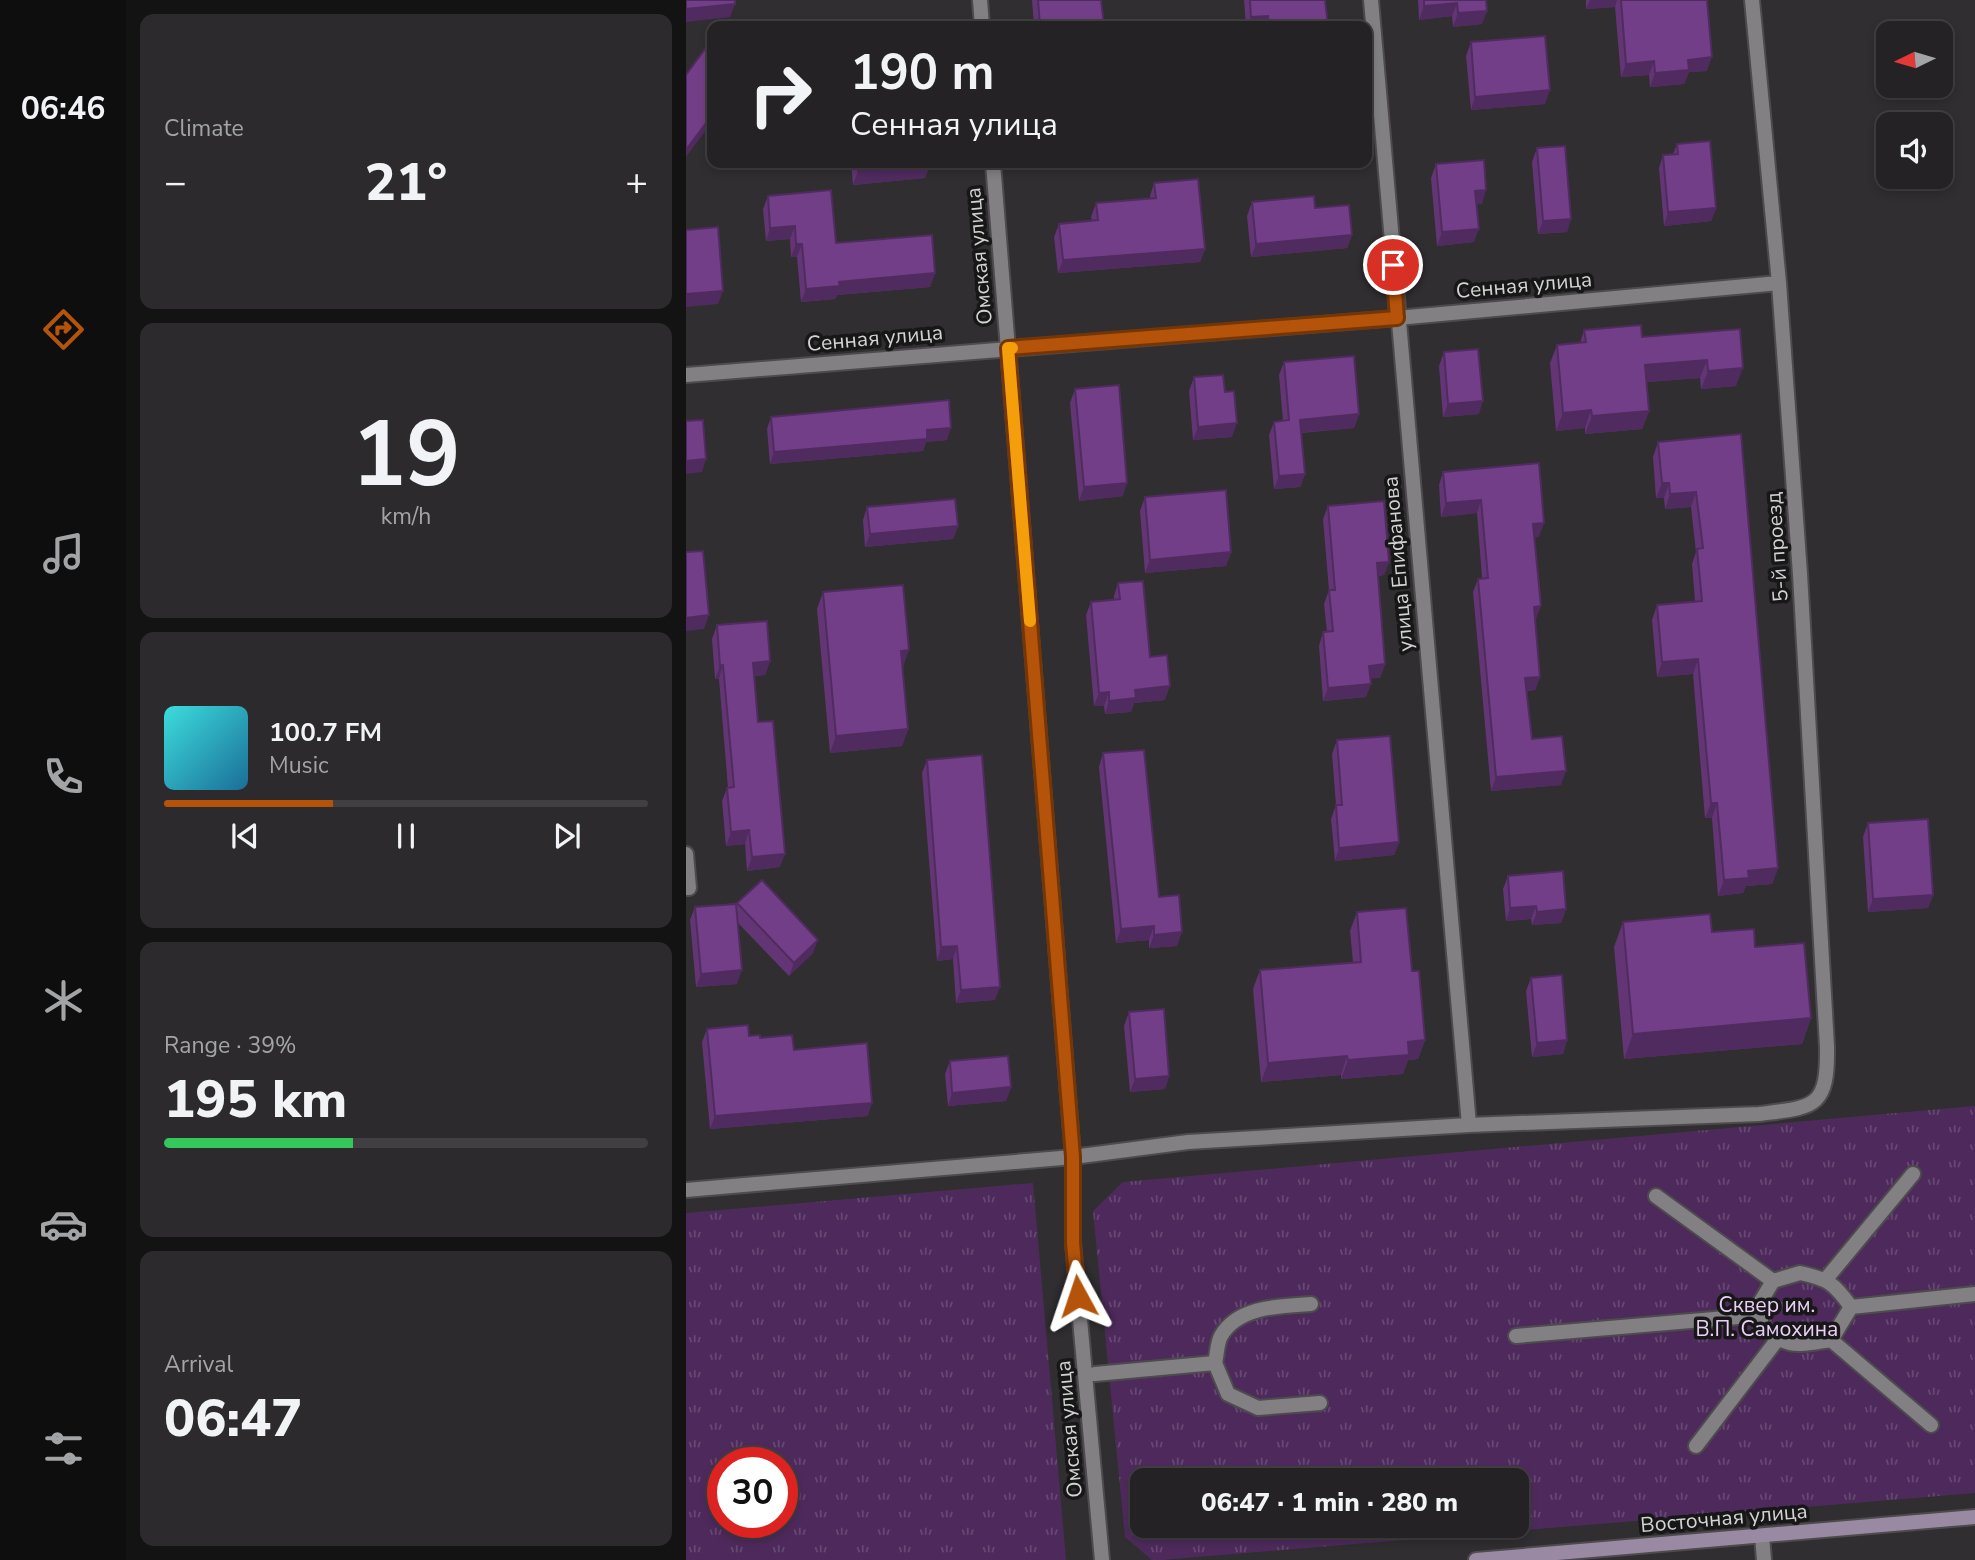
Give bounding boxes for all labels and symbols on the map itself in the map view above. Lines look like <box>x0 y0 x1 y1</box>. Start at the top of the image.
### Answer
north arrow <box>1876 21 1953 98</box>
street label: Омская улица <box>959 186 999 326</box>
pin <box>1363 235 1423 295</box>
street label: Сенная улица <box>1455 265 1593 305</box>
street label: Сенная улица <box>806 318 944 358</box>
street label: улица Епифанова <box>1376 475 1420 653</box>
street label: 5-й проезд <box>1759 491 1795 603</box>
position arrow <box>1041 1259 1115 1333</box>
park label: Сквер им. В.П. Самохина <box>1696 1291 1838 1343</box>
street label: Омская улица <box>1049 1359 1089 1499</box>
speed limit sign: 30 <box>707 1447 798 1538</box>
street label: Восточная улица <box>1639 1497 1809 1539</box>

